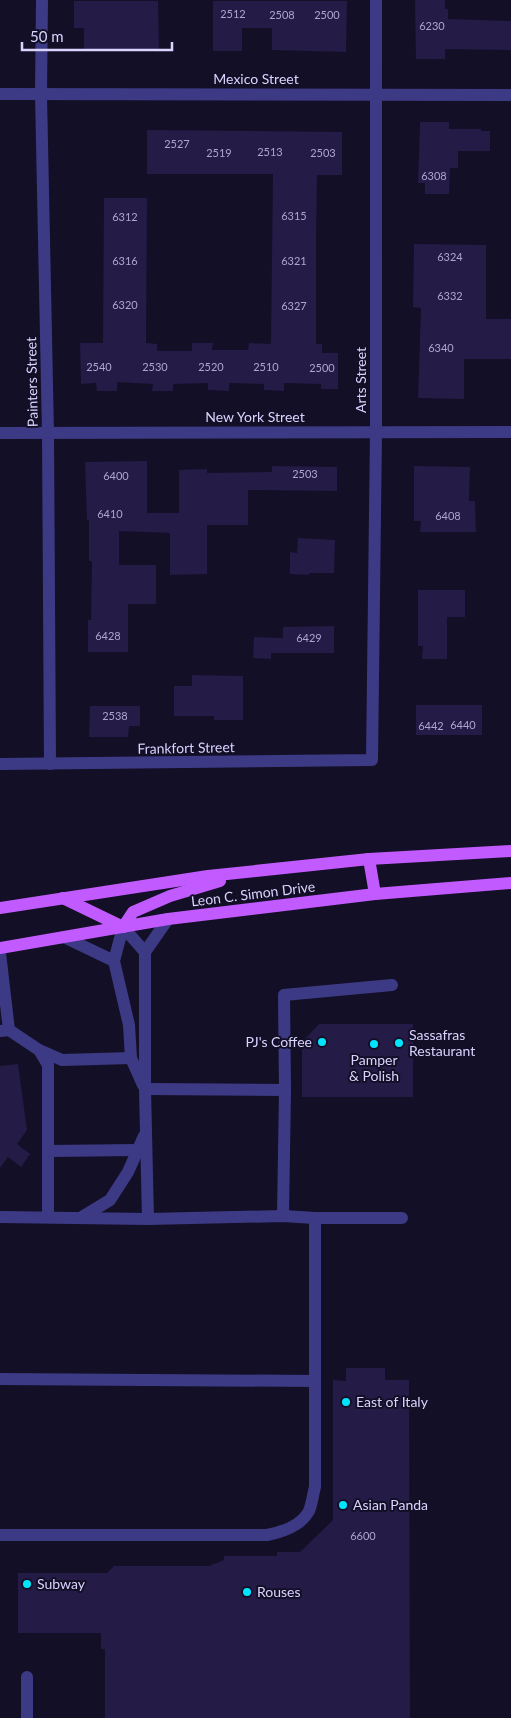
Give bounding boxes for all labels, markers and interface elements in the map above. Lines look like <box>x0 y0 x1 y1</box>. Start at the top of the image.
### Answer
house number: 2512 <box>220 7 246 20</box>
house number: 2508 <box>269 8 295 21</box>
house number: 2500 <box>314 8 340 21</box>
house number: 6230 <box>419 19 445 32</box>
scale bar <box>22 20 172 52</box>
text: 50 m <box>30 27 64 45</box>
street label: Mexico Street <box>213 70 299 87</box>
house number: 2527 <box>164 137 190 150</box>
house number: 2513 <box>257 145 283 158</box>
house number: 2519 <box>206 146 232 159</box>
house number: 2503 <box>310 146 336 159</box>
house number: 6308 <box>421 169 447 182</box>
house number: 6315 <box>281 209 307 222</box>
house number: 6312 <box>112 210 138 223</box>
house number: 6324 <box>437 250 463 263</box>
house number: 6316 <box>112 254 138 267</box>
house number: 6321 <box>281 254 307 267</box>
house number: 6332 <box>437 289 463 302</box>
house number: 6320 <box>112 298 138 311</box>
house number: 6327 <box>281 299 307 312</box>
street label: Painters Street <box>22 337 41 427</box>
house number: 6340 <box>428 341 454 354</box>
street label: Arts Street <box>352 347 369 413</box>
house number: 2540 <box>86 360 112 373</box>
house number: 2530 <box>142 360 168 373</box>
house number: 2520 <box>198 360 224 373</box>
house number: 2510 <box>253 360 279 373</box>
house number: 2500 <box>309 361 335 374</box>
street label: New York Street <box>205 408 305 425</box>
house number: 2503 <box>292 467 318 480</box>
house number: 6400 <box>103 469 129 482</box>
house number: 6410 <box>97 507 123 520</box>
house number: 6408 <box>435 509 461 522</box>
house number: 6428 <box>95 629 121 642</box>
house number: 6429 <box>296 631 322 644</box>
house number: 2538 <box>102 709 128 722</box>
house number: 6440 <box>450 718 476 731</box>
house number: 6442 <box>418 719 444 732</box>
street label: Frankfort Street <box>137 738 235 757</box>
street label: Leon C. Simon Drive <box>190 877 316 910</box>
place label: Sassafras Restaurant <box>409 1026 475 1059</box>
place label: PJ's Coffee <box>246 1033 312 1050</box>
marker: PJ's Coffee <box>316 1036 328 1048</box>
marker: Sassafras Restaurant <box>393 1037 405 1049</box>
marker: Pamper & Polish <box>368 1038 380 1050</box>
place label: Pamper & Polish <box>349 1051 399 1084</box>
place label: East of Italy <box>356 1393 429 1410</box>
marker: East of Italy <box>340 1396 352 1408</box>
place label: Asian Panda <box>353 1496 428 1513</box>
marker: Asian Panda <box>337 1499 349 1511</box>
house number: 6600 <box>350 1529 376 1542</box>
place label: Subway <box>37 1575 86 1592</box>
marker: Subway <box>21 1578 33 1590</box>
place label: Rouses <box>257 1583 301 1600</box>
marker: Rouses <box>241 1586 253 1598</box>

